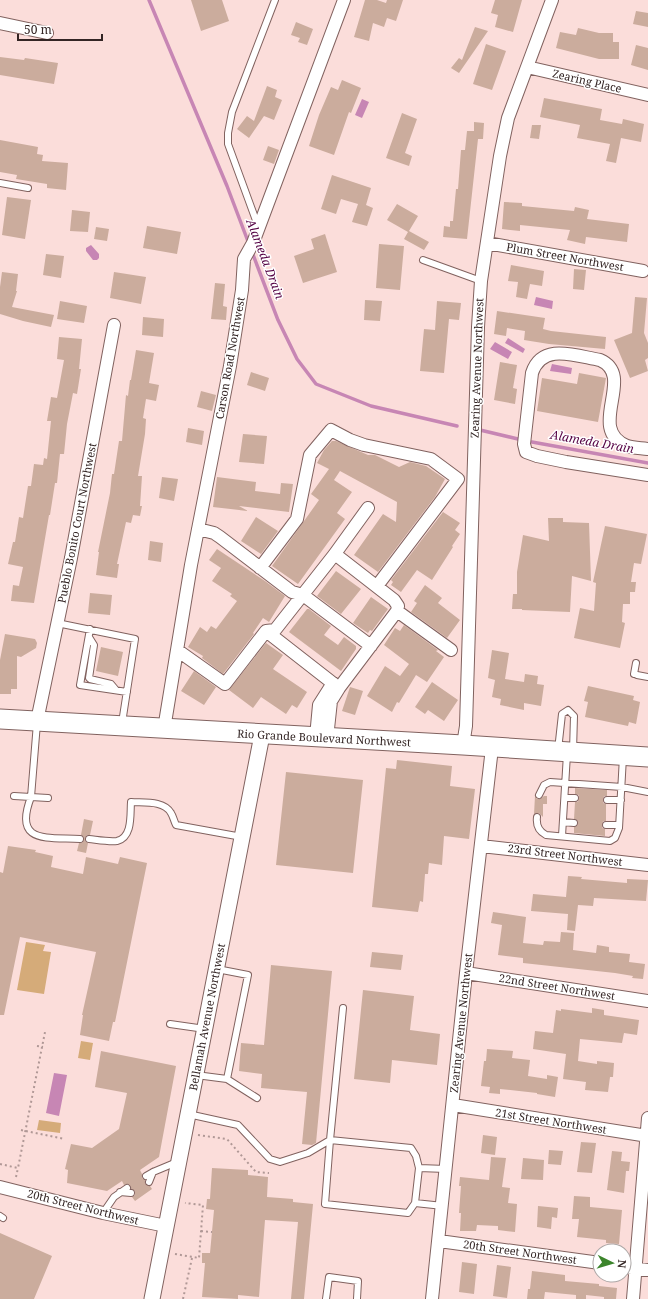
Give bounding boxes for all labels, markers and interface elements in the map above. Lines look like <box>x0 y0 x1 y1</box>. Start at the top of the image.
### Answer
scale bar <box>18 16 102 42</box>
text: 50 m <box>24 21 52 38</box>
street label: Zearing Place <box>551 65 623 96</box>
water label: Alameda Drain <box>242 215 289 301</box>
street label: Plum Street Northwest <box>505 239 625 274</box>
street label: Carson Road Northwest <box>211 296 248 420</box>
street label: Zearing Avenue Northwest <box>467 297 486 438</box>
water label: Alameda Drain <box>548 426 635 457</box>
street label: Pueblo Bonito Court Northwest <box>54 441 99 604</box>
street label: Rio Grande Boulevard Northwest <box>237 725 411 750</box>
street label: 23rd Street Northwest <box>507 840 623 869</box>
street label: Bellamah Avenue Northwest <box>185 942 228 1092</box>
street label: Zearing Avenue Northwest <box>446 952 475 1094</box>
street label: 22nd Street Northwest <box>498 970 616 1003</box>
street label: 21st Street Northwest <box>494 1104 608 1137</box>
street label: 20th Street Northwest <box>26 1185 141 1228</box>
street label: 20th Street Northwest <box>462 1236 578 1267</box>
north arrow <box>592 1243 632 1283</box>
text: N <box>615 1259 630 1269</box>

